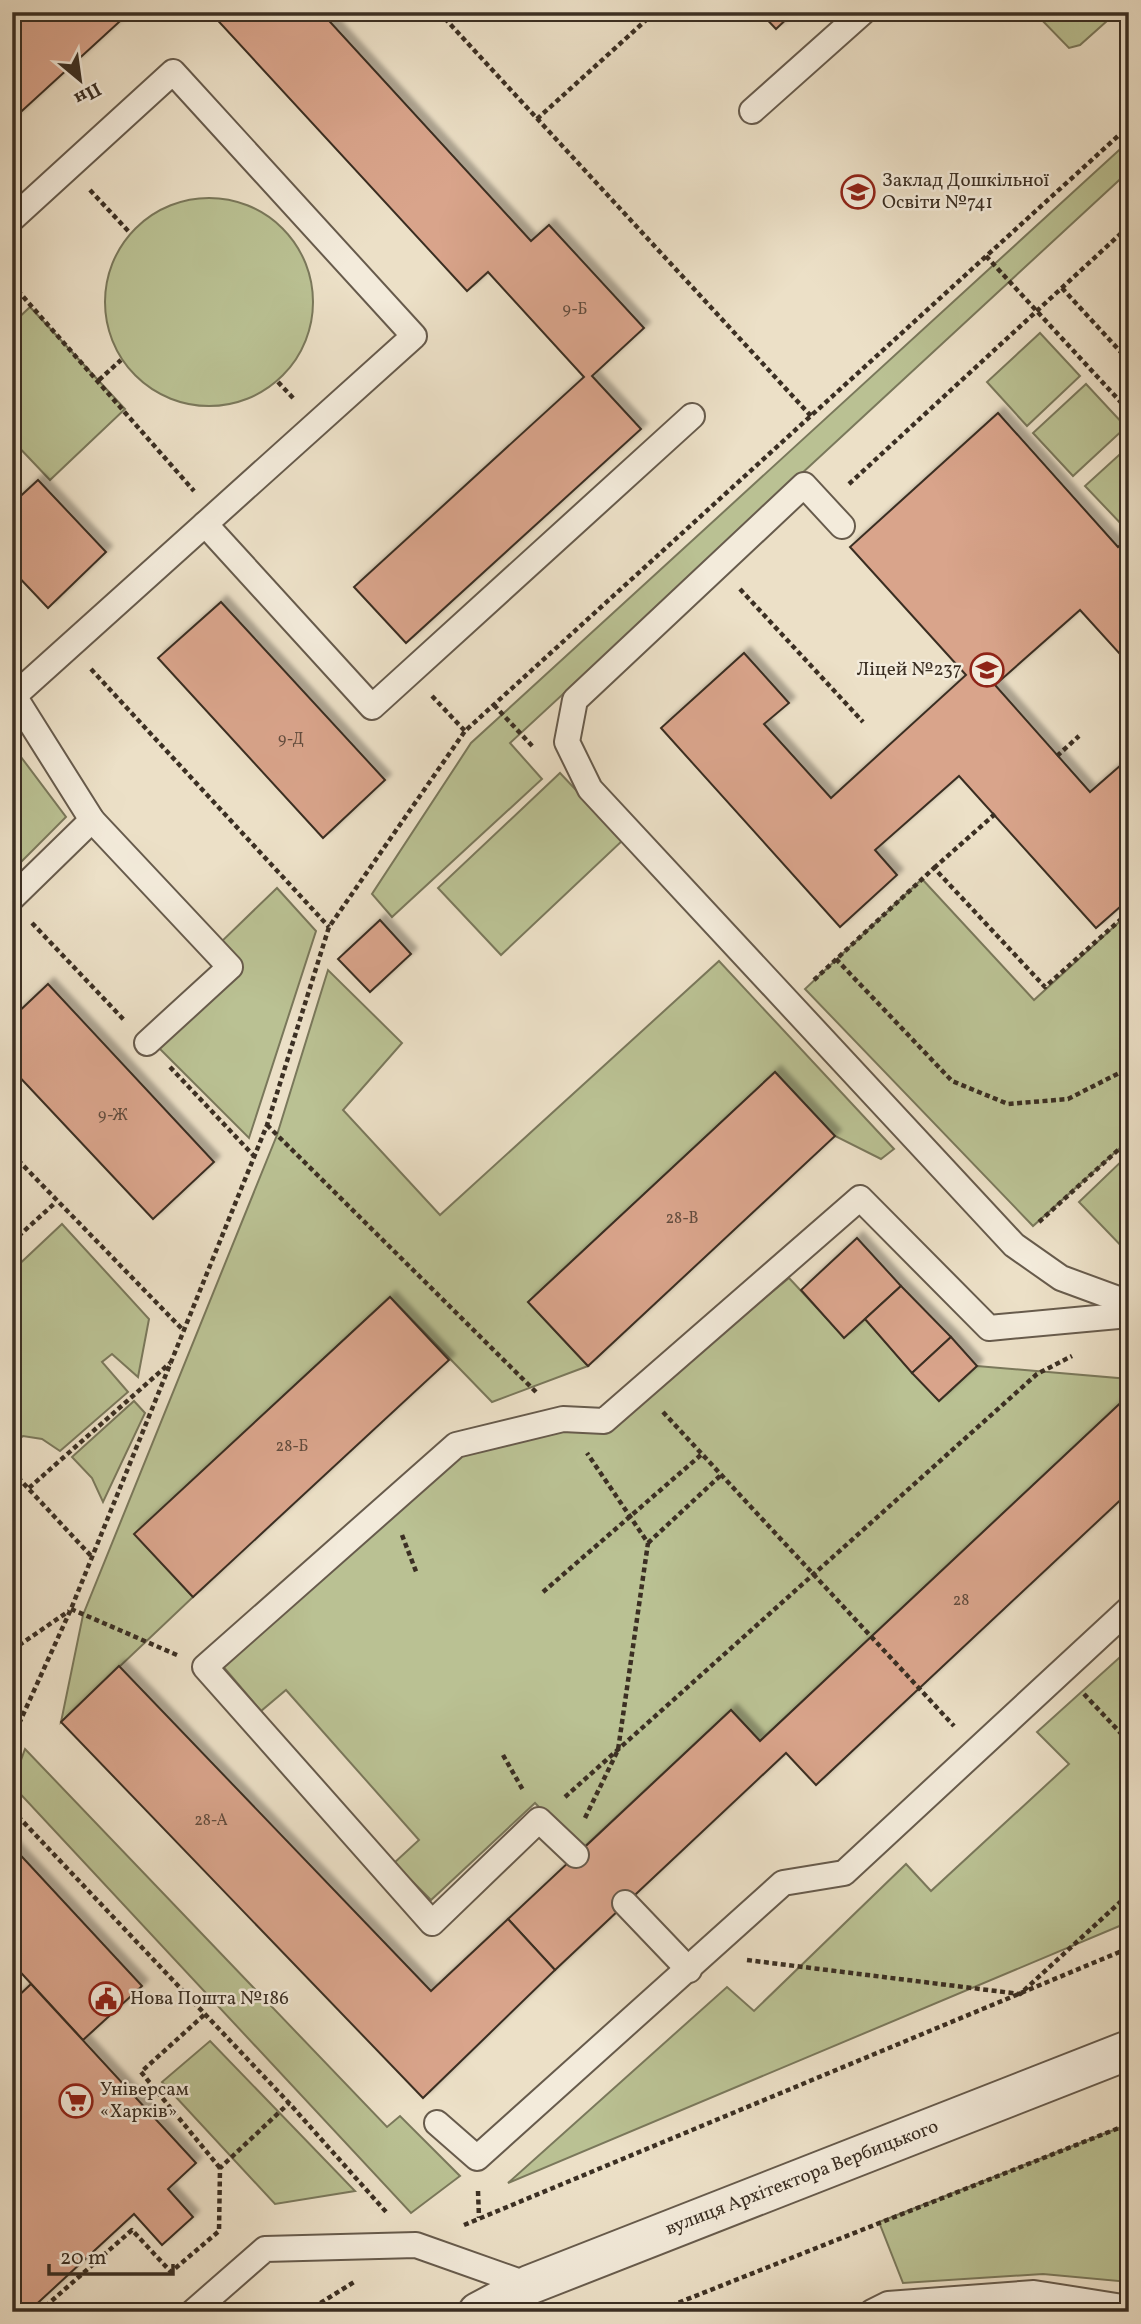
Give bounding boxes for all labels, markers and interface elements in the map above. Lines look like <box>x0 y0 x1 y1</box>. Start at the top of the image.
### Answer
north arrow <box>46 46 116 116</box>
text: Пн <box>69 75 105 111</box>
place label: Заклад Дошкільної Освіти №741 <box>882 168 1050 216</box>
school or university icon: Заклад Дошкільної Освіти №741 <box>839 173 877 211</box>
house number: 9-Б <box>563 299 587 321</box>
school or university icon: Ліцей №237 <box>968 651 1006 689</box>
place label: Ліцей №237 <box>857 657 962 683</box>
house number: 9-Д <box>278 729 304 751</box>
house number: 9-Ж <box>98 1105 128 1127</box>
house number: 28-В <box>666 1208 698 1230</box>
house number: 28-Б <box>276 1436 308 1458</box>
house number: 28 <box>953 1590 969 1612</box>
house number: 28-А <box>194 1810 228 1832</box>
public building icon: Нова Пошта №186 <box>87 1980 125 2018</box>
place label: Нова Пошта №186 <box>130 1986 289 2012</box>
place label: Універсам «Харків» <box>100 2077 189 2125</box>
supermarket icon: Універсам «Харків» <box>57 2082 95 2120</box>
street label: вулиця Архітектора Вербицького <box>662 2114 942 2242</box>
scale bar <box>49 2233 173 2277</box>
text: 20 m <box>60 2244 106 2273</box>

